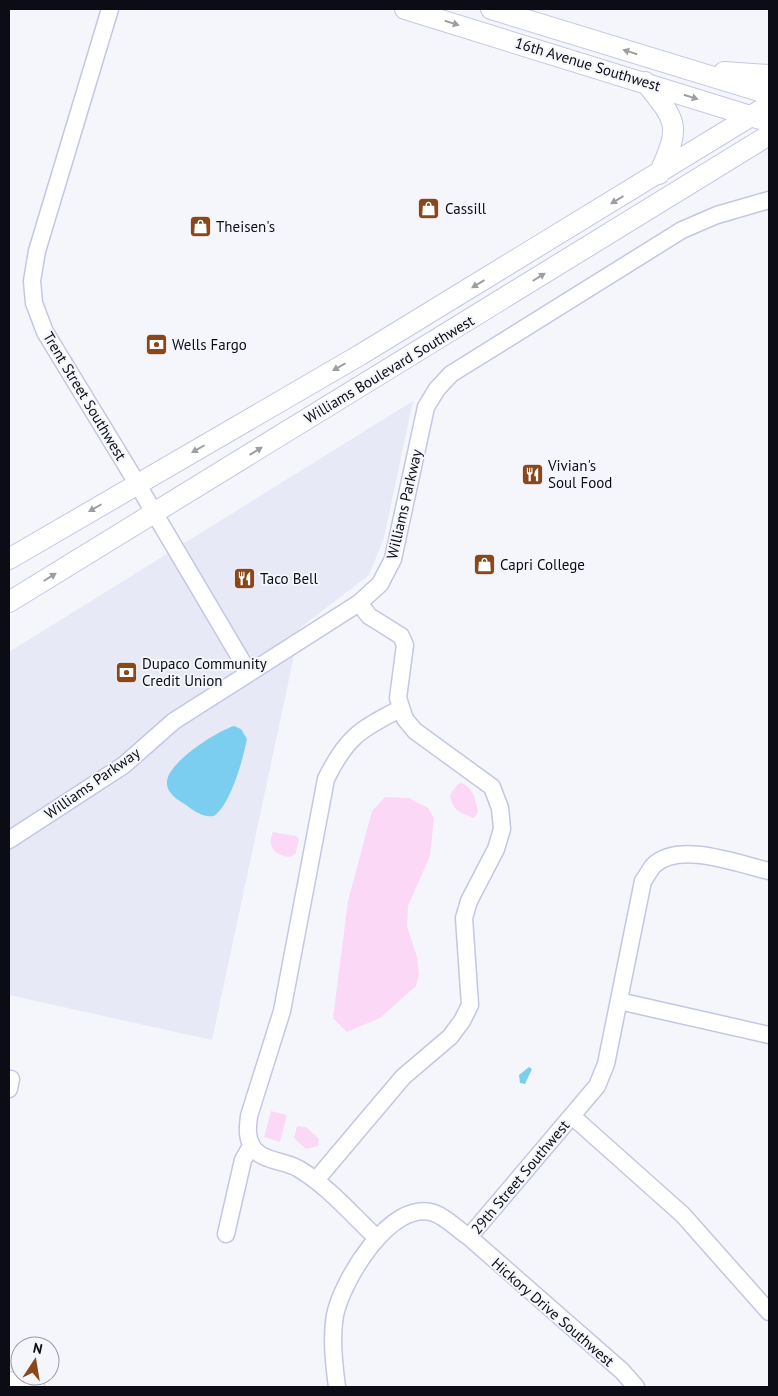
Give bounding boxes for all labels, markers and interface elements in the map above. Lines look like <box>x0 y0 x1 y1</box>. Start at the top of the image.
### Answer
one-way arrow <box>445 19 460 27</box>
street label: 16th Avenue Southwest <box>513 33 663 95</box>
one-way arrow <box>622 47 637 55</box>
one-way arrow <box>684 93 699 101</box>
one-way arrow <box>610 195 623 204</box>
shop icon: Cassill <box>417 196 441 220</box>
place label: Cassill <box>445 199 487 218</box>
shop icon: Theisen's <box>188 214 212 238</box>
place label: Theisen's <box>216 217 275 236</box>
one-way arrow <box>533 273 546 282</box>
one-way arrow <box>471 279 484 288</box>
street label: Williams Boulevard Southwest <box>301 311 477 427</box>
street label: Trent Street Southwest <box>39 328 131 464</box>
bank icon: Wells Fargo <box>144 332 168 356</box>
place label: Wells Fargo <box>172 335 247 354</box>
one-way arrow <box>332 363 345 372</box>
one-way arrow <box>191 444 204 453</box>
one-way arrow <box>249 446 262 455</box>
street label: Williams Parkway <box>382 447 426 561</box>
place label: Vivian's Soul Food <box>547 456 612 492</box>
restaurant icon: Vivian's Soul Food <box>520 462 544 486</box>
one-way arrow <box>89 504 102 513</box>
shop icon: Capri College <box>472 552 496 576</box>
place label: Capri College <box>500 555 585 574</box>
restaurant icon: Taco Bell <box>232 566 256 590</box>
place label: Taco Bell <box>260 569 318 588</box>
one-way arrow <box>44 572 57 581</box>
place label: Dupaco Community Credit Union <box>142 654 267 690</box>
bank icon: Dupaco Community Credit Union <box>114 660 138 684</box>
street label: Williams Parkway <box>41 743 143 823</box>
street label: 29th Street Southwest <box>467 1116 573 1238</box>
street label: Hickory Drive Southwest <box>488 1254 618 1370</box>
north arrow <box>10 1336 60 1386</box>
text: N <box>31 1339 44 1358</box>

